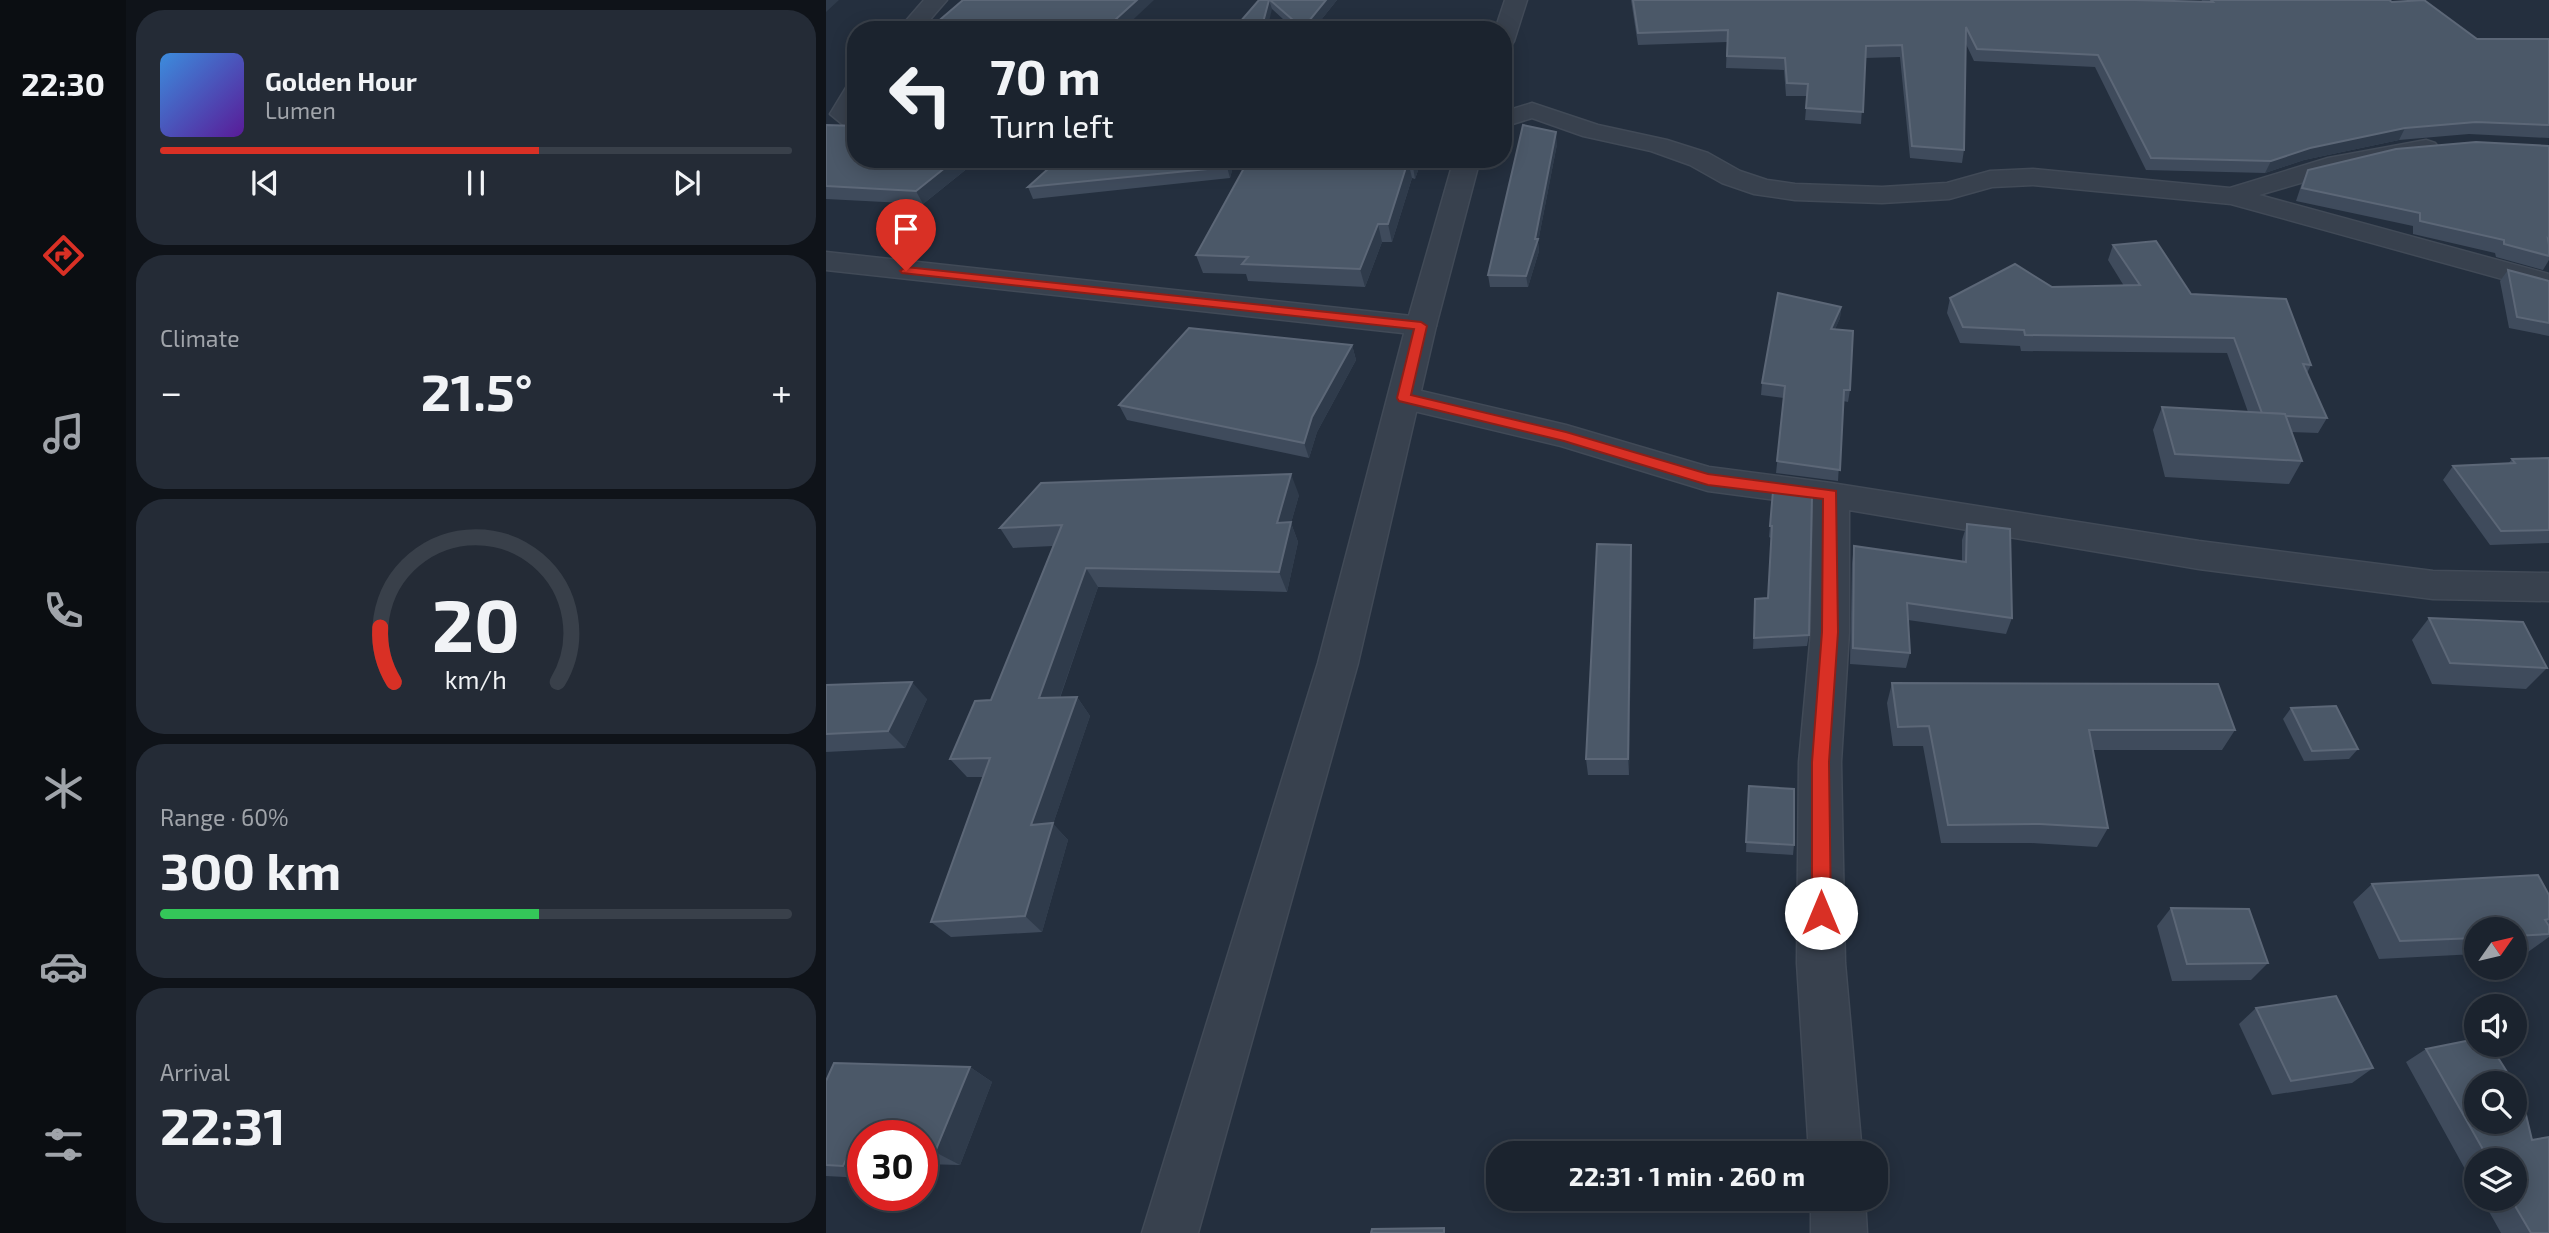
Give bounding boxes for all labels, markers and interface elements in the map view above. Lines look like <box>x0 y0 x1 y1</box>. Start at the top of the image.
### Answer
text: 70 m <box>990 46 1101 105</box>
icon: left <box>875 49 966 140</box>
text: 22:30 <box>21 64 105 102</box>
text: Golden Hour <box>265 65 417 96</box>
text: Lumen <box>265 96 336 124</box>
text: Turn left <box>990 106 1114 144</box>
icon: previous <box>246 164 284 202</box>
icon: pause <box>457 164 495 202</box>
icon: next <box>668 164 706 202</box>
pin <box>876 199 936 271</box>
icon: arrive <box>887 210 925 248</box>
icon: directions <box>39 231 88 280</box>
text: Climate <box>160 324 240 352</box>
text: 21.5° <box>421 359 533 421</box>
text: − <box>160 368 182 414</box>
text: + <box>771 368 792 414</box>
icon: music <box>39 409 88 458</box>
text: 20 <box>432 580 520 668</box>
icon: phone <box>39 586 88 635</box>
text: km/h <box>445 664 507 694</box>
icon: climate <box>39 764 88 813</box>
text: Range · 60% <box>160 803 289 831</box>
text: 300 km <box>160 838 341 900</box>
position arrow <box>1784 876 1858 950</box>
north arrow <box>2464 917 2527 980</box>
map controls <box>2464 917 2527 1211</box>
icon: car <box>39 942 88 991</box>
button: sound <box>2464 994 2527 1057</box>
text: Arrival <box>160 1058 230 1086</box>
button: search <box>2464 1071 2527 1134</box>
text: 22:31 <box>160 1093 286 1155</box>
icon: filters <box>39 1120 88 1169</box>
speed limit sign: 30 <box>847 1120 938 1211</box>
button: layers <box>2464 1148 2527 1211</box>
text: 22:31 · 1 min · 260 m <box>1569 1160 1805 1191</box>

